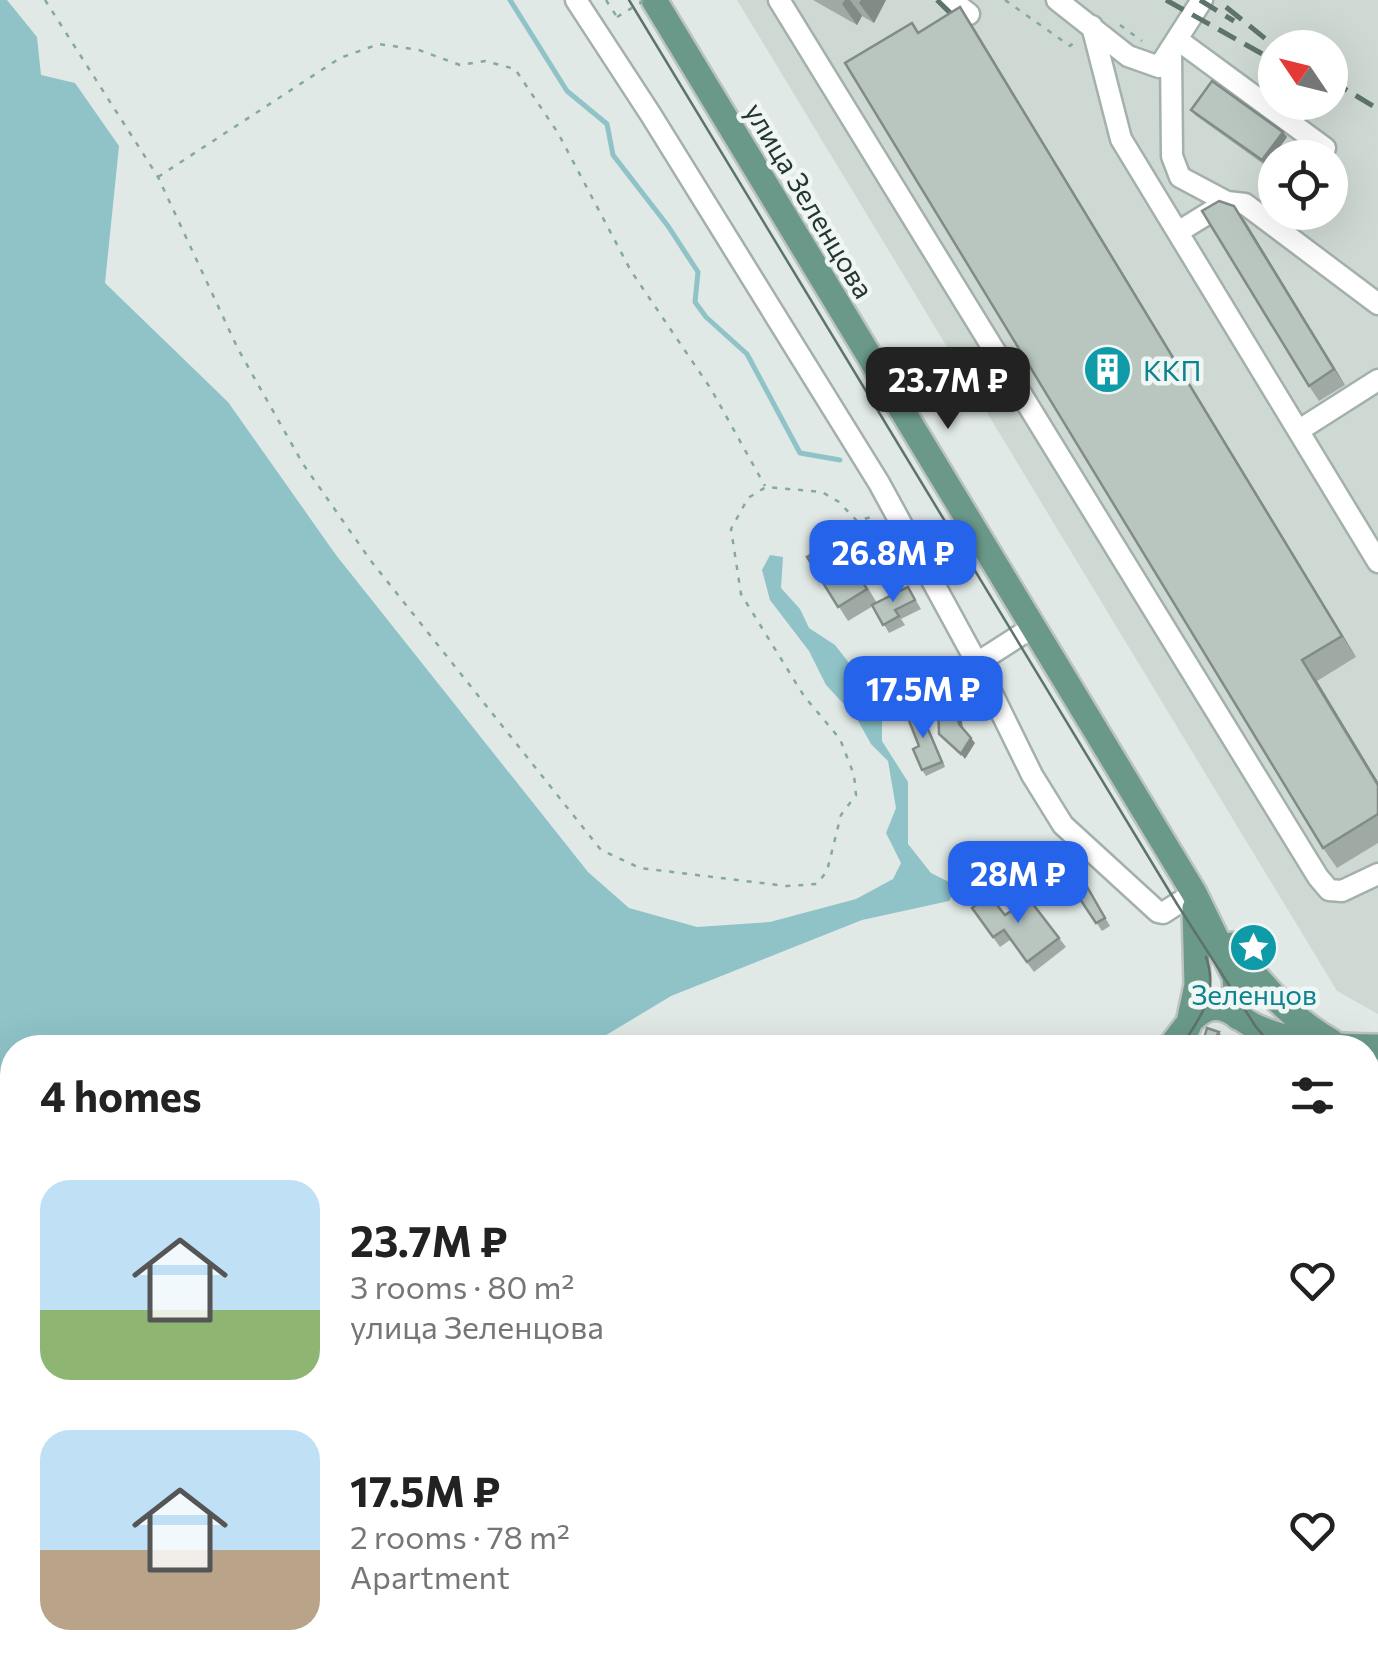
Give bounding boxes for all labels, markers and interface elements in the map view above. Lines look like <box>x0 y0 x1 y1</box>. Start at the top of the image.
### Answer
north arrow <box>1258 30 1348 120</box>
map controls <box>1258 30 1348 230</box>
street label: улица Зеленцова <box>738 96 882 304</box>
button: locate <box>1258 140 1348 230</box>
building icon: ККП <box>1082 344 1134 396</box>
pin: 23.7M ₽ <box>856 347 1040 432</box>
place label: ККП <box>1143 353 1201 387</box>
text: 23.7M ₽ <box>888 359 1008 399</box>
pin: 26.8M ₽ <box>801 520 985 605</box>
text: 26.8M ₽ <box>831 532 955 572</box>
pin: 17.5M ₽ <box>831 656 1015 741</box>
text: 17.5M ₽ <box>866 668 980 708</box>
pin: 28M ₽ <box>948 841 1088 926</box>
text: 28M ₽ <box>970 853 1066 893</box>
place icon: Зеленцов <box>1228 921 1280 973</box>
place label: Зеленцов <box>1191 977 1317 1011</box>
icon: filters <box>1285 1068 1340 1123</box>
text: 4 homes <box>40 1069 202 1121</box>
text: 23.7M ₽ <box>350 1214 508 1266</box>
icon: home <box>120 1220 240 1340</box>
icon: heart <box>1285 1253 1340 1308</box>
text: 3 rooms · 80 m² <box>350 1266 574 1306</box>
text: улица Зеленцова <box>350 1306 604 1346</box>
text: 17.5M ₽ <box>350 1464 501 1516</box>
icon: home <box>120 1470 240 1590</box>
icon: heart <box>1285 1503 1340 1558</box>
text: 2 rooms · 78 m² <box>350 1516 570 1556</box>
text: Apartment <box>350 1556 510 1596</box>

